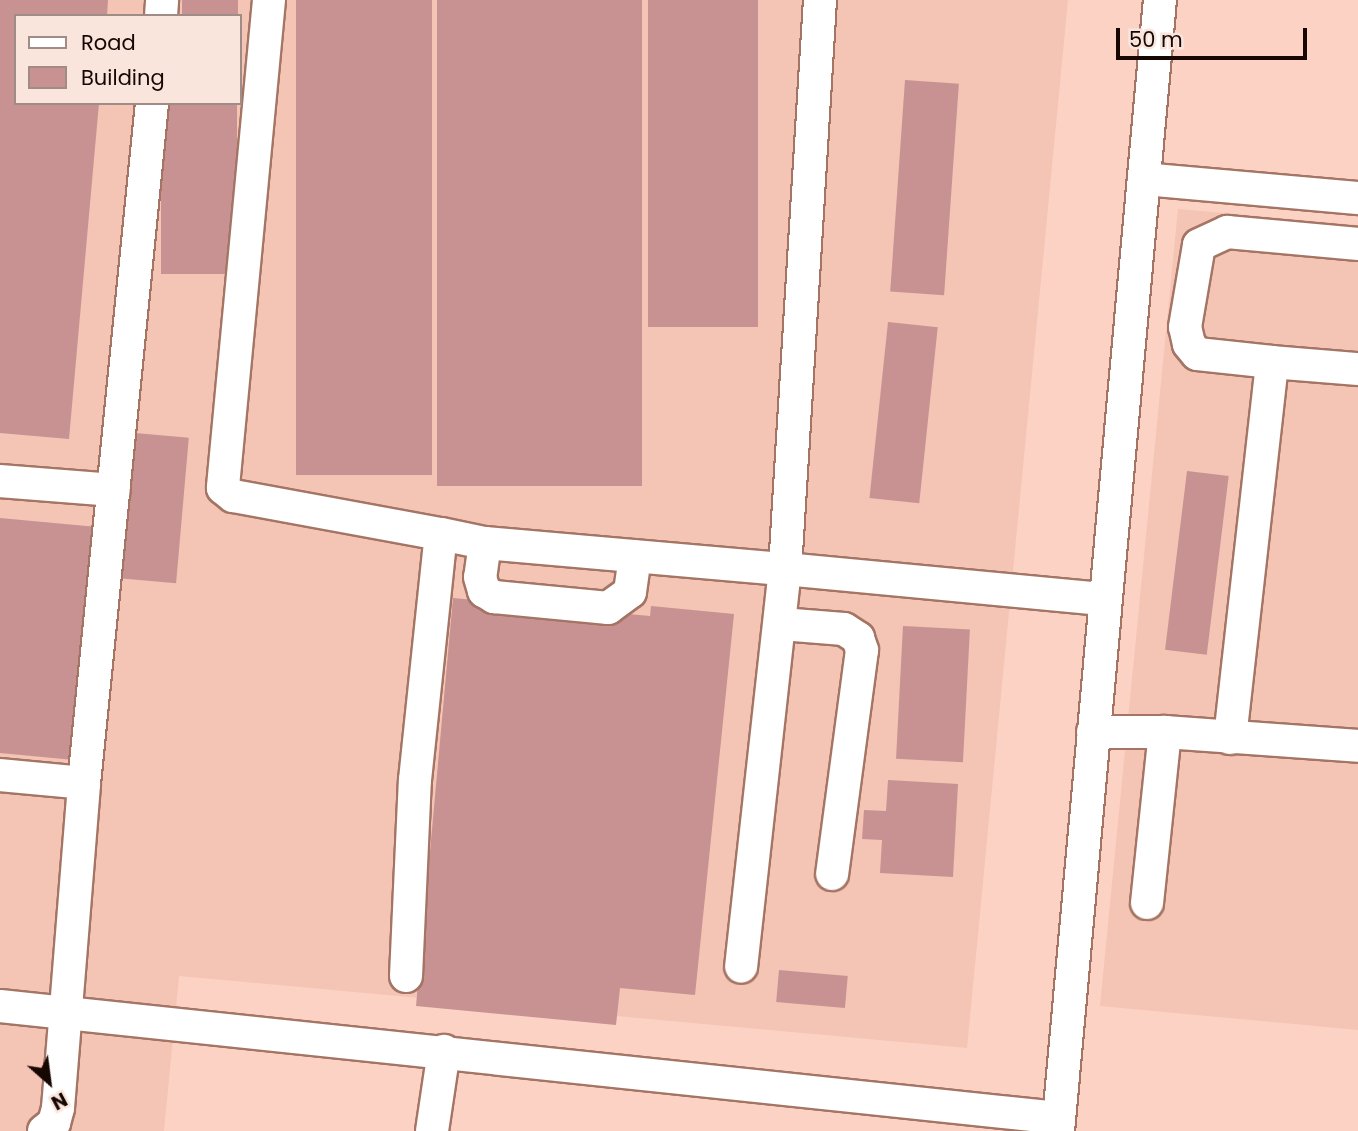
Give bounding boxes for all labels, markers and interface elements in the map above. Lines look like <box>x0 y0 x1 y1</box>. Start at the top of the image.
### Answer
legend <box>14 14 242 105</box>
scale bar <box>1120 14 1311 58</box>
text: 50 m <box>1129 25 1183 54</box>
text: Road <box>81 28 136 57</box>
text: Building <box>81 63 165 92</box>
north arrow <box>14 1047 84 1117</box>
text: N <box>46 1086 72 1116</box>

